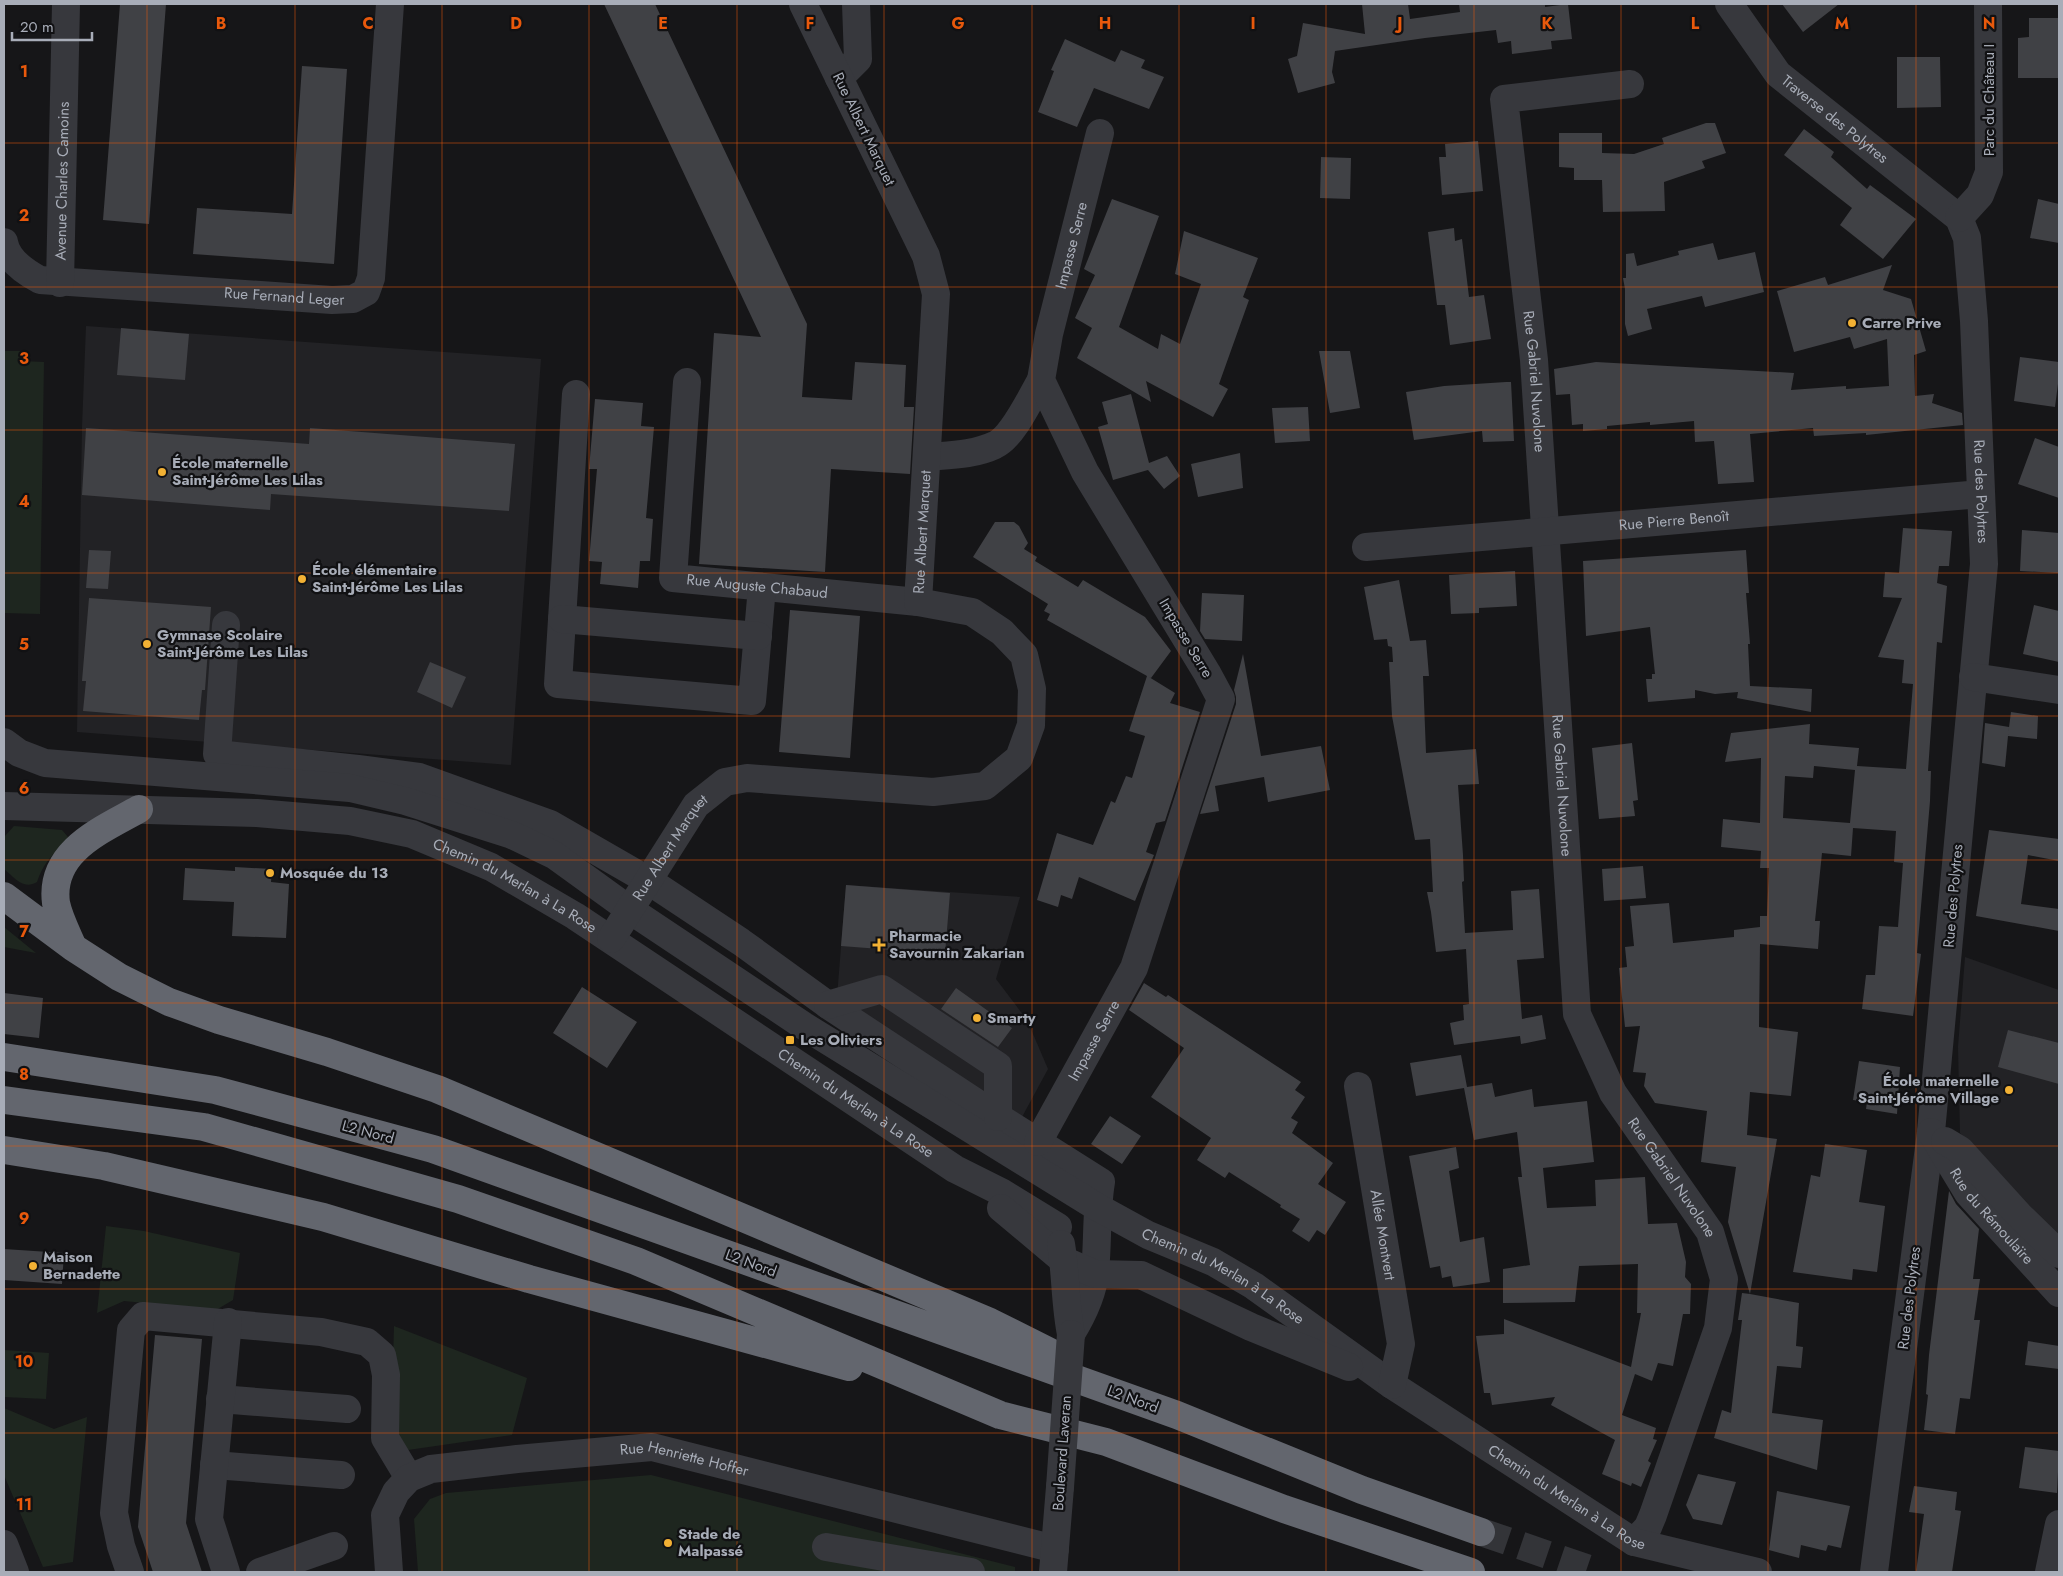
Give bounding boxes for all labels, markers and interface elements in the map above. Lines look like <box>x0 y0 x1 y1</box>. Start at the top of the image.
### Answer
scale bar <box>12 10 92 42</box>
text: B <box>216 12 226 35</box>
text: C <box>362 12 374 35</box>
text: D <box>510 12 522 35</box>
text: E <box>658 12 668 35</box>
text: F <box>806 12 814 35</box>
text: G <box>951 12 965 35</box>
text: H <box>1099 12 1111 35</box>
text: I <box>1250 12 1256 35</box>
text: J <box>1394 12 1403 35</box>
text: K <box>1541 12 1553 35</box>
text: L <box>1691 12 1700 35</box>
text: M <box>1835 12 1849 35</box>
text: N <box>1983 12 1995 35</box>
text: 20 m <box>20 16 54 38</box>
street label: Parc du Château I <box>1978 44 2000 156</box>
text: 1 <box>20 60 28 83</box>
street label: Rue Albert Marquet <box>827 69 901 190</box>
street label: Traverse des Polytres <box>1777 70 1893 169</box>
street label: Avenue Charles Camoins <box>49 101 75 261</box>
street label: Impasse Serre <box>1050 199 1093 292</box>
text: 2 <box>19 204 29 227</box>
street label: Rue Fernand Leger <box>223 282 346 311</box>
street label: Rue Gabriel Nuvolone <box>1517 309 1551 453</box>
place label: Carre Prive <box>1862 312 1942 334</box>
marker: Carre Prive <box>1846 317 1858 329</box>
text: 3 <box>19 347 29 370</box>
street label: Rue des Polytres <box>1968 439 1994 544</box>
place label: École maternelle Saint-Jérôme Les Lilas <box>172 452 323 491</box>
marker: École maternelle Saint-Jérôme Les Lilas <box>156 466 168 478</box>
street label: Rue Albert Marquet <box>908 469 937 594</box>
text: 4 <box>18 490 30 513</box>
street label: Rue Pierre Benoît <box>1618 505 1730 536</box>
place label: École élémentaire Saint-Jérôme Les Lilas <box>312 559 463 598</box>
street label: Rue Auguste Chabaud <box>685 568 829 604</box>
marker: École élémentaire Saint-Jérôme Les Lilas <box>296 573 308 585</box>
street label: Impasse Serre <box>1154 594 1219 682</box>
place label: Gymnase Scolaire Saint-Jérôme Les Lilas <box>157 624 308 663</box>
text: 5 <box>19 633 29 656</box>
marker: Gymnase Scolaire Saint-Jérôme Les Lilas <box>141 638 153 650</box>
street label: Rue Gabriel Nuvolone <box>1546 714 1578 857</box>
text: 6 <box>19 777 29 800</box>
street label: Rue Albert Marquet <box>627 789 713 905</box>
street label: Chemin du Merlan à La Rose <box>429 833 601 939</box>
street label: Rue des Polytres <box>1938 843 1968 949</box>
place label: Mosquée du 13 <box>280 862 388 884</box>
marker: Mosquée du 13 <box>264 867 276 879</box>
text: 7 <box>19 920 29 943</box>
place label: Pharmacie Savournin Zakarian <box>889 925 1025 964</box>
marker: Pharmacie Savournin Zakarian <box>873 939 885 951</box>
street label: Impasse Serre <box>1063 996 1125 1085</box>
place label: Smarty <box>987 1007 1036 1029</box>
marker: Smarty <box>971 1012 983 1024</box>
place label: Les Oliviers <box>800 1029 882 1051</box>
marker: Les Oliviers <box>784 1034 796 1046</box>
street label: Chemin du Merlan à La Rose <box>773 1043 939 1163</box>
text: 8 <box>19 1063 29 1086</box>
place label: École maternelle Saint-Jérôme Village <box>1858 1070 1999 1109</box>
marker: École maternelle Saint-Jérôme Village <box>2003 1084 2015 1096</box>
street label: Rue Gabriel Nuvolone <box>1622 1113 1722 1240</box>
street label: L2 Nord <box>339 1114 397 1150</box>
street label: Rue du Rémoulaïre <box>1944 1164 2039 1269</box>
street label: Allée Montvert <box>1364 1188 1401 1282</box>
text: 9 <box>19 1207 29 1230</box>
street label: Chemin du Merlan à La Rose <box>1137 1222 1309 1330</box>
street label: L2 Nord <box>722 1244 780 1282</box>
street label: Rue des Polytres <box>1892 1245 1926 1351</box>
place label: Maison Bernadette <box>43 1246 121 1285</box>
marker: Maison Bernadette <box>27 1260 39 1272</box>
text: 10 <box>15 1350 33 1373</box>
street label: L2 Nord <box>1104 1380 1162 1418</box>
street label: Boulevard Laveran <box>1047 1395 1077 1511</box>
street label: Rue Henriette Hoffer <box>619 1435 752 1482</box>
street label: Chemin du Merlan à La Rose <box>1483 1439 1648 1555</box>
text: 11 <box>16 1493 32 1516</box>
place label: Stade de Malpassé <box>678 1523 744 1562</box>
marker: Stade de Malpassé <box>662 1537 674 1549</box>

